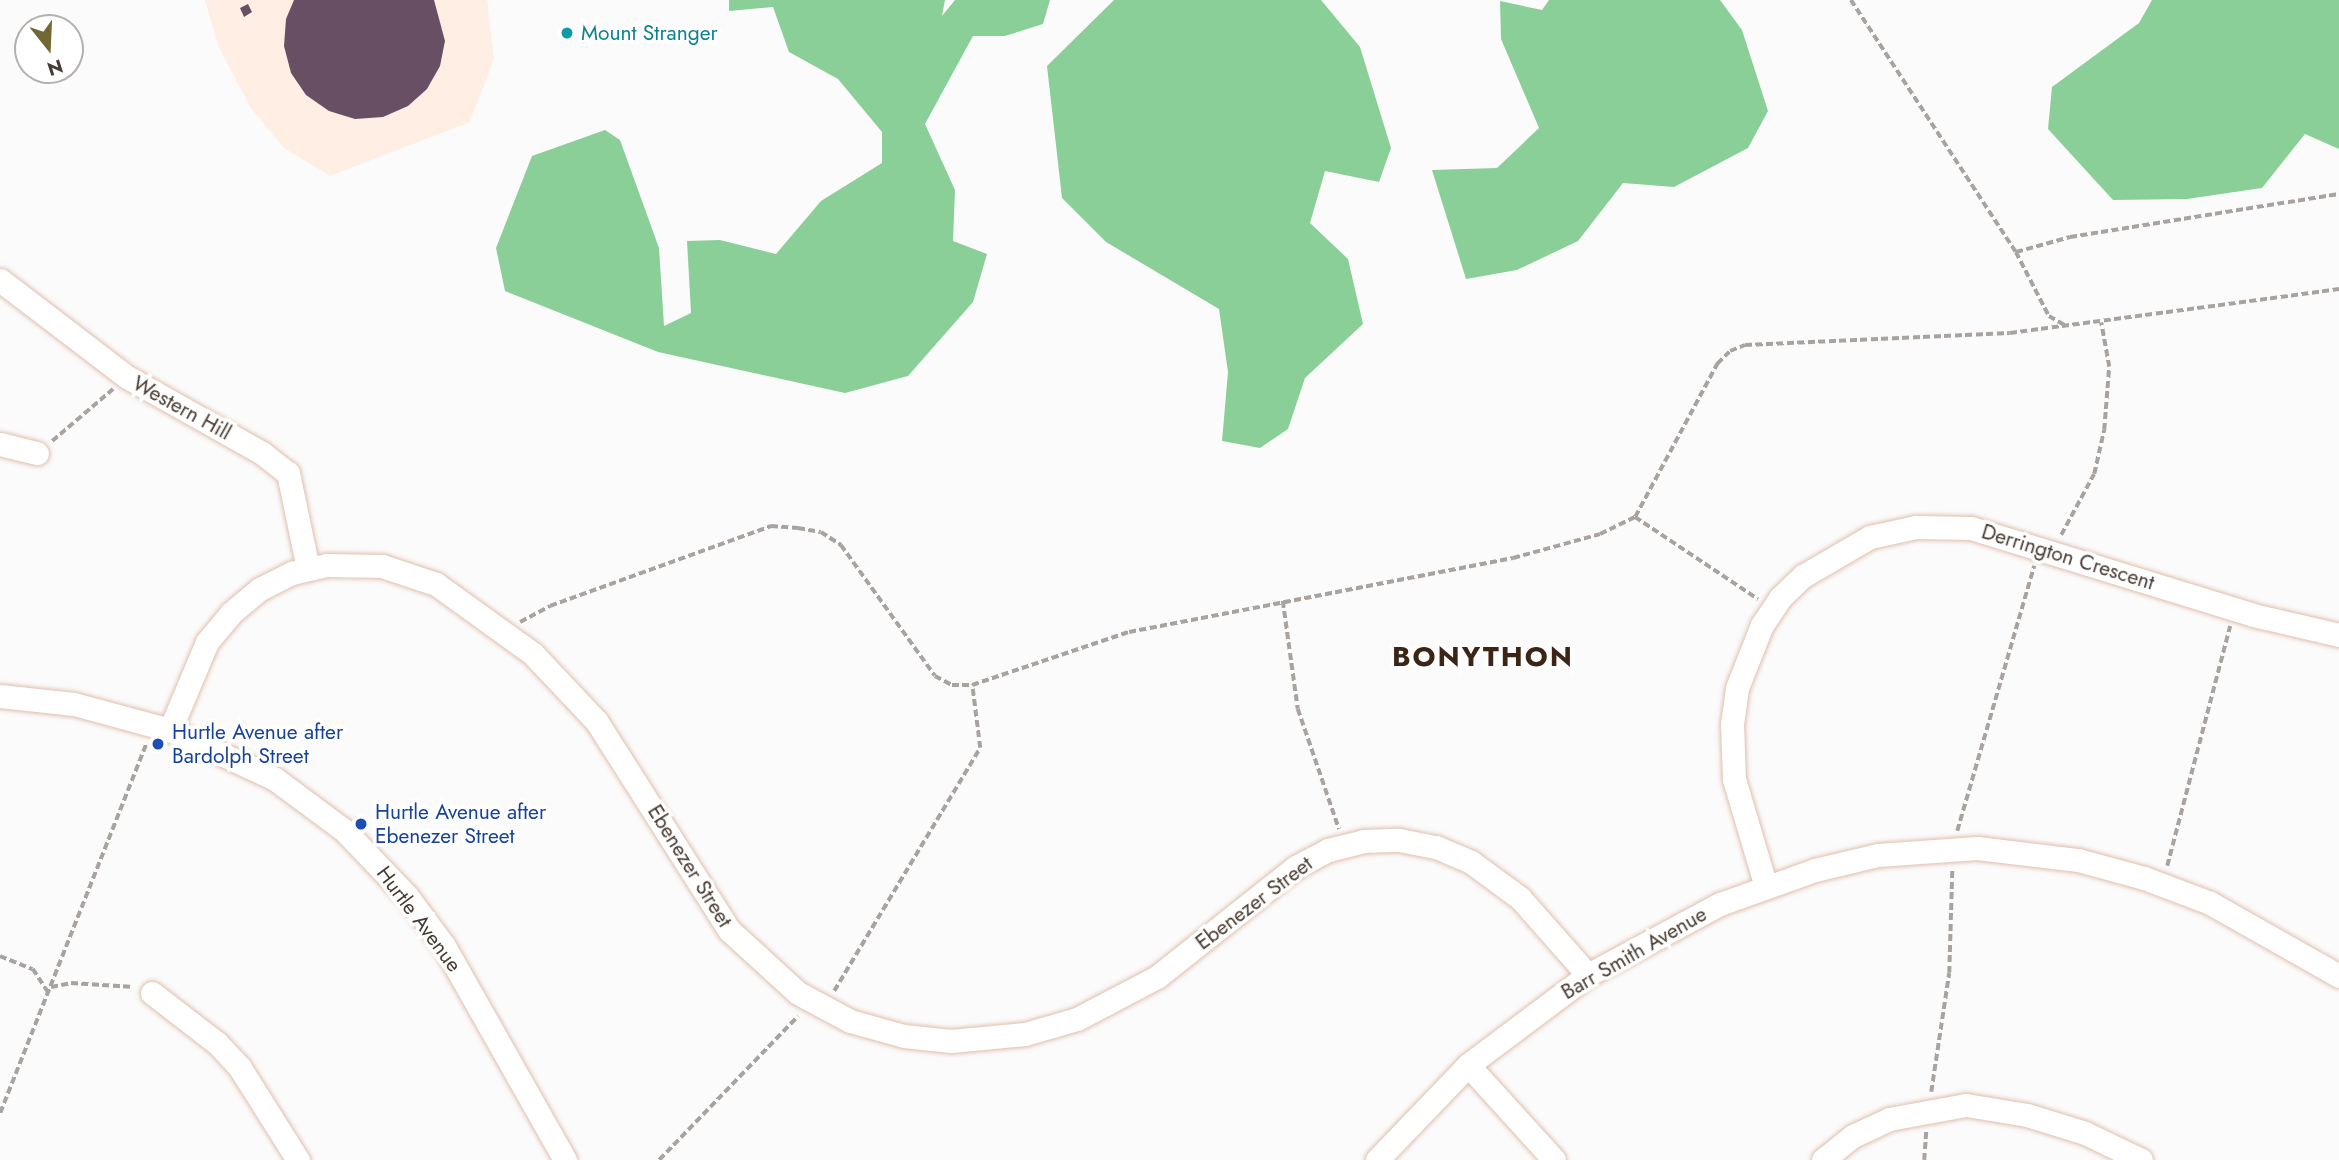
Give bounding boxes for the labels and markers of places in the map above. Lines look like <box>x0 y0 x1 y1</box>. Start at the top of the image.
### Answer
place label: Mount Stranger <box>581 20 718 46</box>
marker: Mount Stranger <box>559 25 575 41</box>
place label: Hurtle Avenue after Bardolph Street <box>172 719 343 769</box>
marker: Hurtle Avenue after Bardolph Street <box>150 736 166 752</box>
place label: Hurtle Avenue after Ebenezer Street <box>375 799 546 849</box>
marker: Hurtle Avenue after Ebenezer Street <box>353 816 369 832</box>

